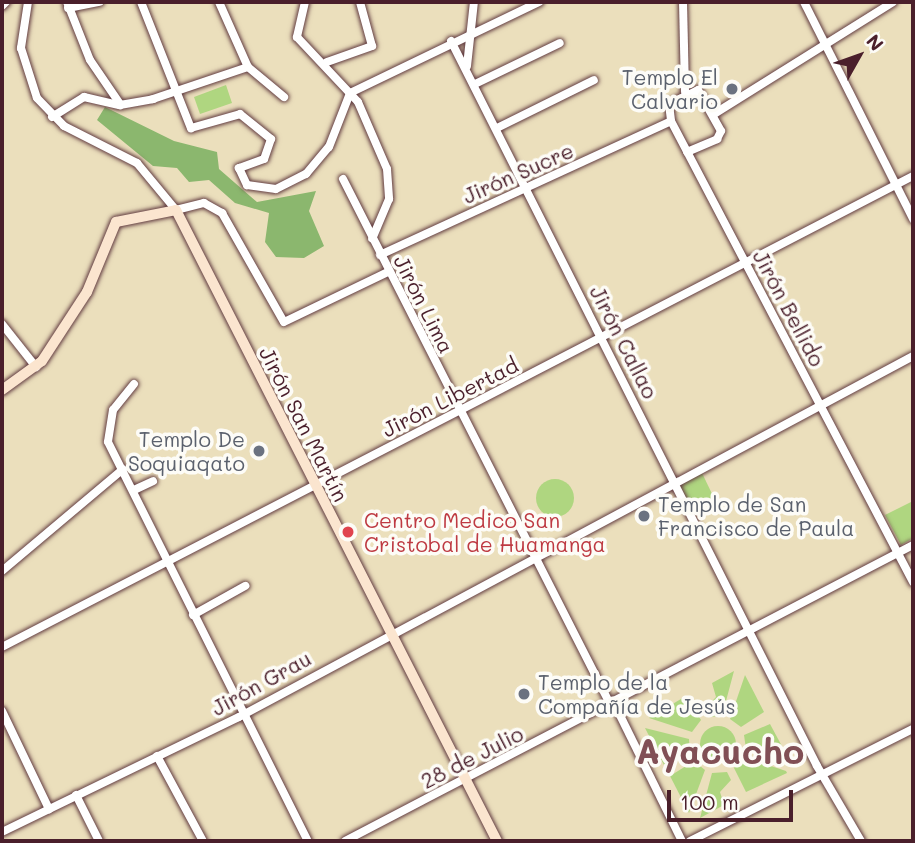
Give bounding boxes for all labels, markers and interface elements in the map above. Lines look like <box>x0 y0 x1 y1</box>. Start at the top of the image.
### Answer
north arrow <box>824 21 894 91</box>
text: N <box>861 29 890 56</box>
place label: Templo El Calvario <box>622 64 718 114</box>
marker: Templo El Calvario <box>724 81 740 97</box>
street label: Jirón Sucre <box>459 137 577 209</box>
street label: Jirón Bellido <box>748 246 830 370</box>
street label: Jirón Lima <box>389 251 459 357</box>
street label: Jirón Callao <box>585 281 663 403</box>
street label: Jirón San Martín <box>254 342 354 506</box>
street label: Jirón Libertad <box>378 352 522 442</box>
place label: Templo De Soquiaqato <box>128 426 245 476</box>
marker: Templo De Soquiaqato <box>251 443 267 459</box>
place label: Templo de San Francisco de Paula <box>658 491 854 541</box>
place label: Centro Medico San Cristobal de Huamanga <box>364 507 606 557</box>
marker: Templo de San Francisco de Paula <box>636 508 652 524</box>
marker: Centro Medico San Cristobal de Huamanga <box>338 522 358 542</box>
street label: Jirón Grau <box>207 645 315 721</box>
place label: Templo de la Compañía de Jesús <box>538 669 736 719</box>
marker: Templo de la Compañía de Jesús <box>516 686 532 702</box>
street label: 28 de Julio <box>417 721 527 793</box>
district label: Ayacucho <box>636 729 804 771</box>
scale bar <box>670 776 796 820</box>
text: 100 m <box>680 788 739 815</box>

